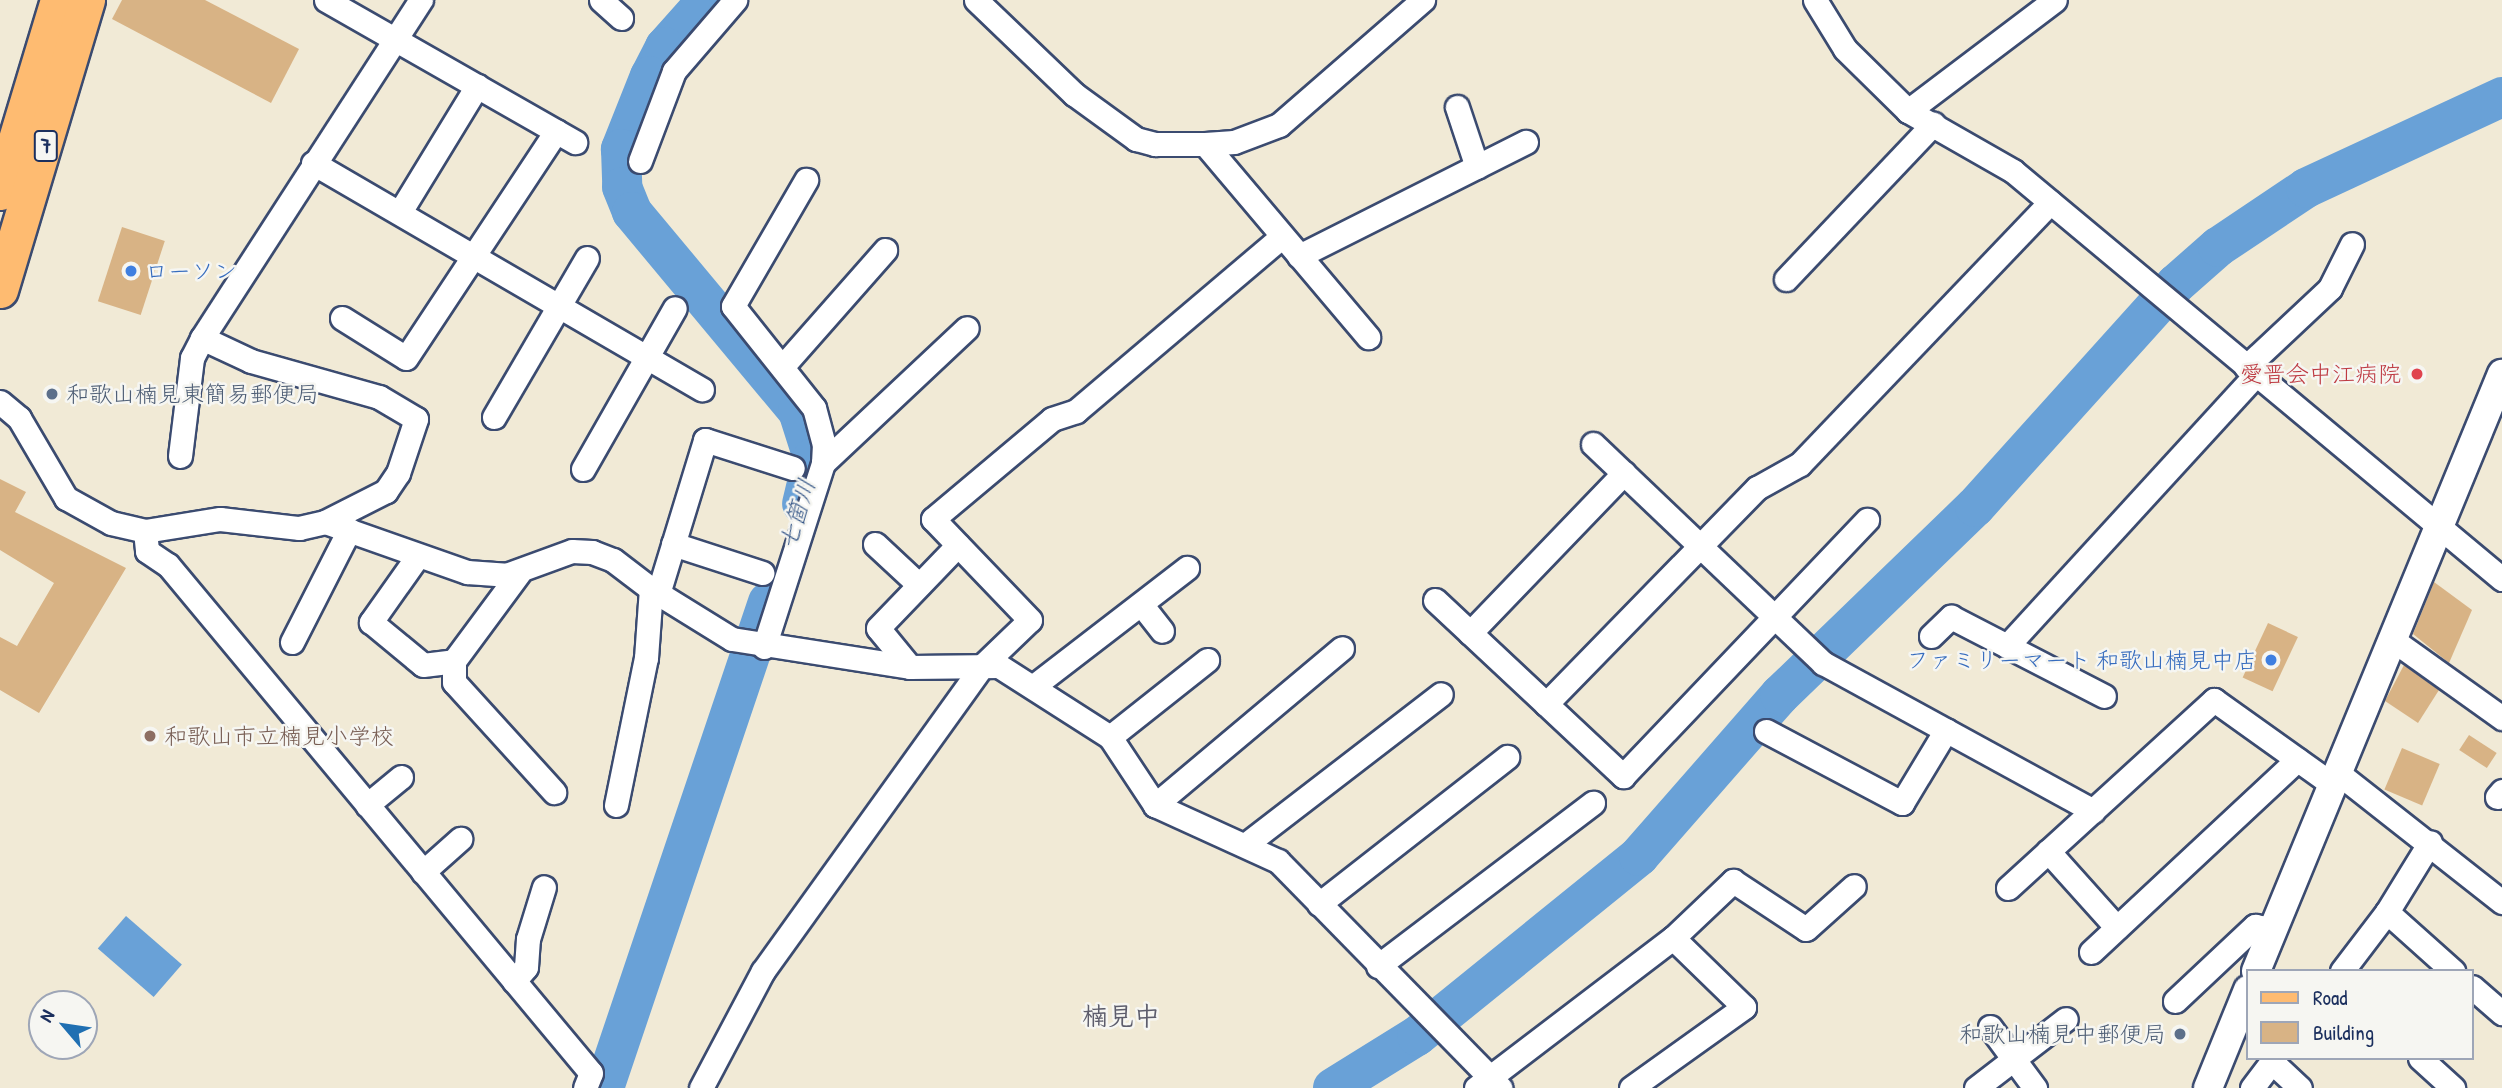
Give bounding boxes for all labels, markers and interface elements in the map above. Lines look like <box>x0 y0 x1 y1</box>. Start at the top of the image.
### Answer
road number: 7 <box>34 128 58 164</box>
place label: ローソン <box>145 257 237 285</box>
marker: ローソン <box>123 263 139 279</box>
place label: 愛晋会中江病院 <box>2240 360 2401 388</box>
marker: 愛晋会中江病院 <box>2407 364 2427 384</box>
place label: 和歌山楠見東簡易郵便局 <box>66 380 319 408</box>
marker: 和歌山楠見東簡易郵便局 <box>44 386 60 402</box>
water label: 七箇川 <box>773 475 821 553</box>
place label: ファミリーマート 和歌山楠見中店 <box>1907 646 2257 674</box>
marker: ファミリーマート 和歌山楠見中店 <box>2263 652 2279 668</box>
place label: 和歌山市立楠見小学校 <box>164 722 394 750</box>
marker: 和歌山市立楠見小学校 <box>142 728 158 744</box>
legend <box>2246 969 2474 1060</box>
text: Road <box>2313 983 2347 1012</box>
north arrow <box>28 990 98 1060</box>
district label: 楠見中 <box>1082 1000 1160 1032</box>
text: N <box>33 1005 60 1027</box>
text: Building <box>2313 1018 2374 1047</box>
place label: 和歌山楠見中郵便局 <box>1959 1020 2166 1048</box>
marker: 和歌山楠見中郵便局 <box>2172 1026 2188 1042</box>

